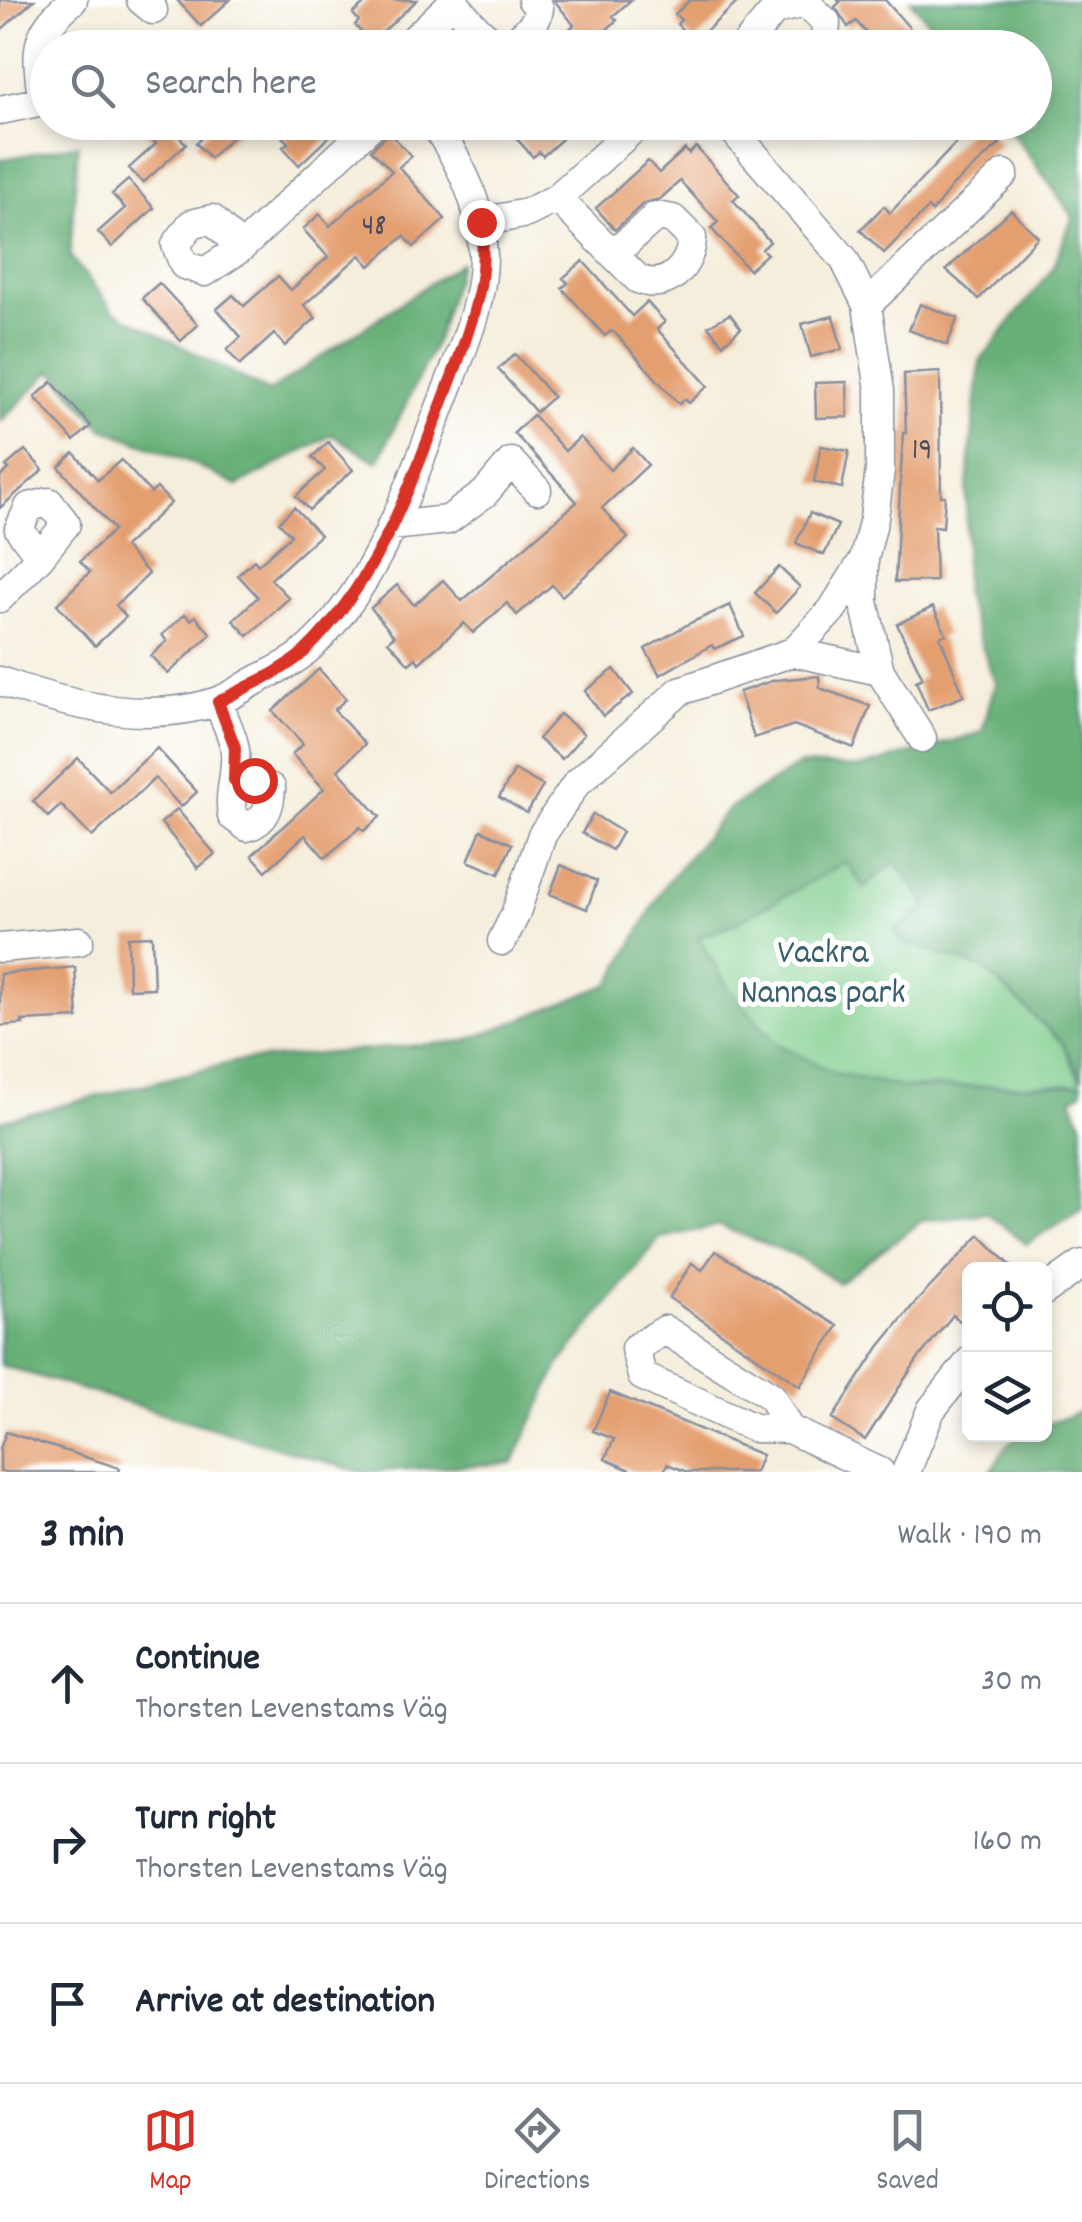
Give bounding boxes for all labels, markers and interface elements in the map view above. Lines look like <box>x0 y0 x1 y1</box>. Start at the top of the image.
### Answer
search box <box>30 30 1052 140</box>
icon: search <box>65 58 120 113</box>
text: Search here <box>145 58 317 113</box>
route end <box>459 200 505 246</box>
house number: 48 <box>362 207 386 250</box>
house number: 19 <box>912 431 932 474</box>
route start <box>232 758 278 804</box>
park label: Vackra Nannas park <box>740 930 906 1020</box>
map controls <box>962 1262 1052 1442</box>
button: locate <box>962 1262 1052 1352</box>
button: layers <box>962 1352 1052 1442</box>
text: 3 min <box>40 1507 124 1567</box>
text: Walk · 190 m <box>897 1514 1042 1560</box>
text: Continue <box>135 1633 260 1688</box>
icon: ahead <box>40 1656 95 1711</box>
text: 30 m <box>981 1660 1042 1706</box>
text: Thorsten Levenstams Väg <box>135 1688 448 1734</box>
text: Turn right <box>135 1793 276 1848</box>
icon: right <box>40 1816 95 1871</box>
text: 160 m <box>973 1820 1042 1866</box>
text: Thorsten Levenstams Väg <box>135 1848 448 1894</box>
icon: arrive <box>40 1976 95 2031</box>
text: Arrive at destination <box>135 1976 435 2031</box>
tab: Map <box>143 2103 198 2203</box>
tab: Directions <box>484 2103 590 2203</box>
tab: Saved <box>876 2103 939 2203</box>

